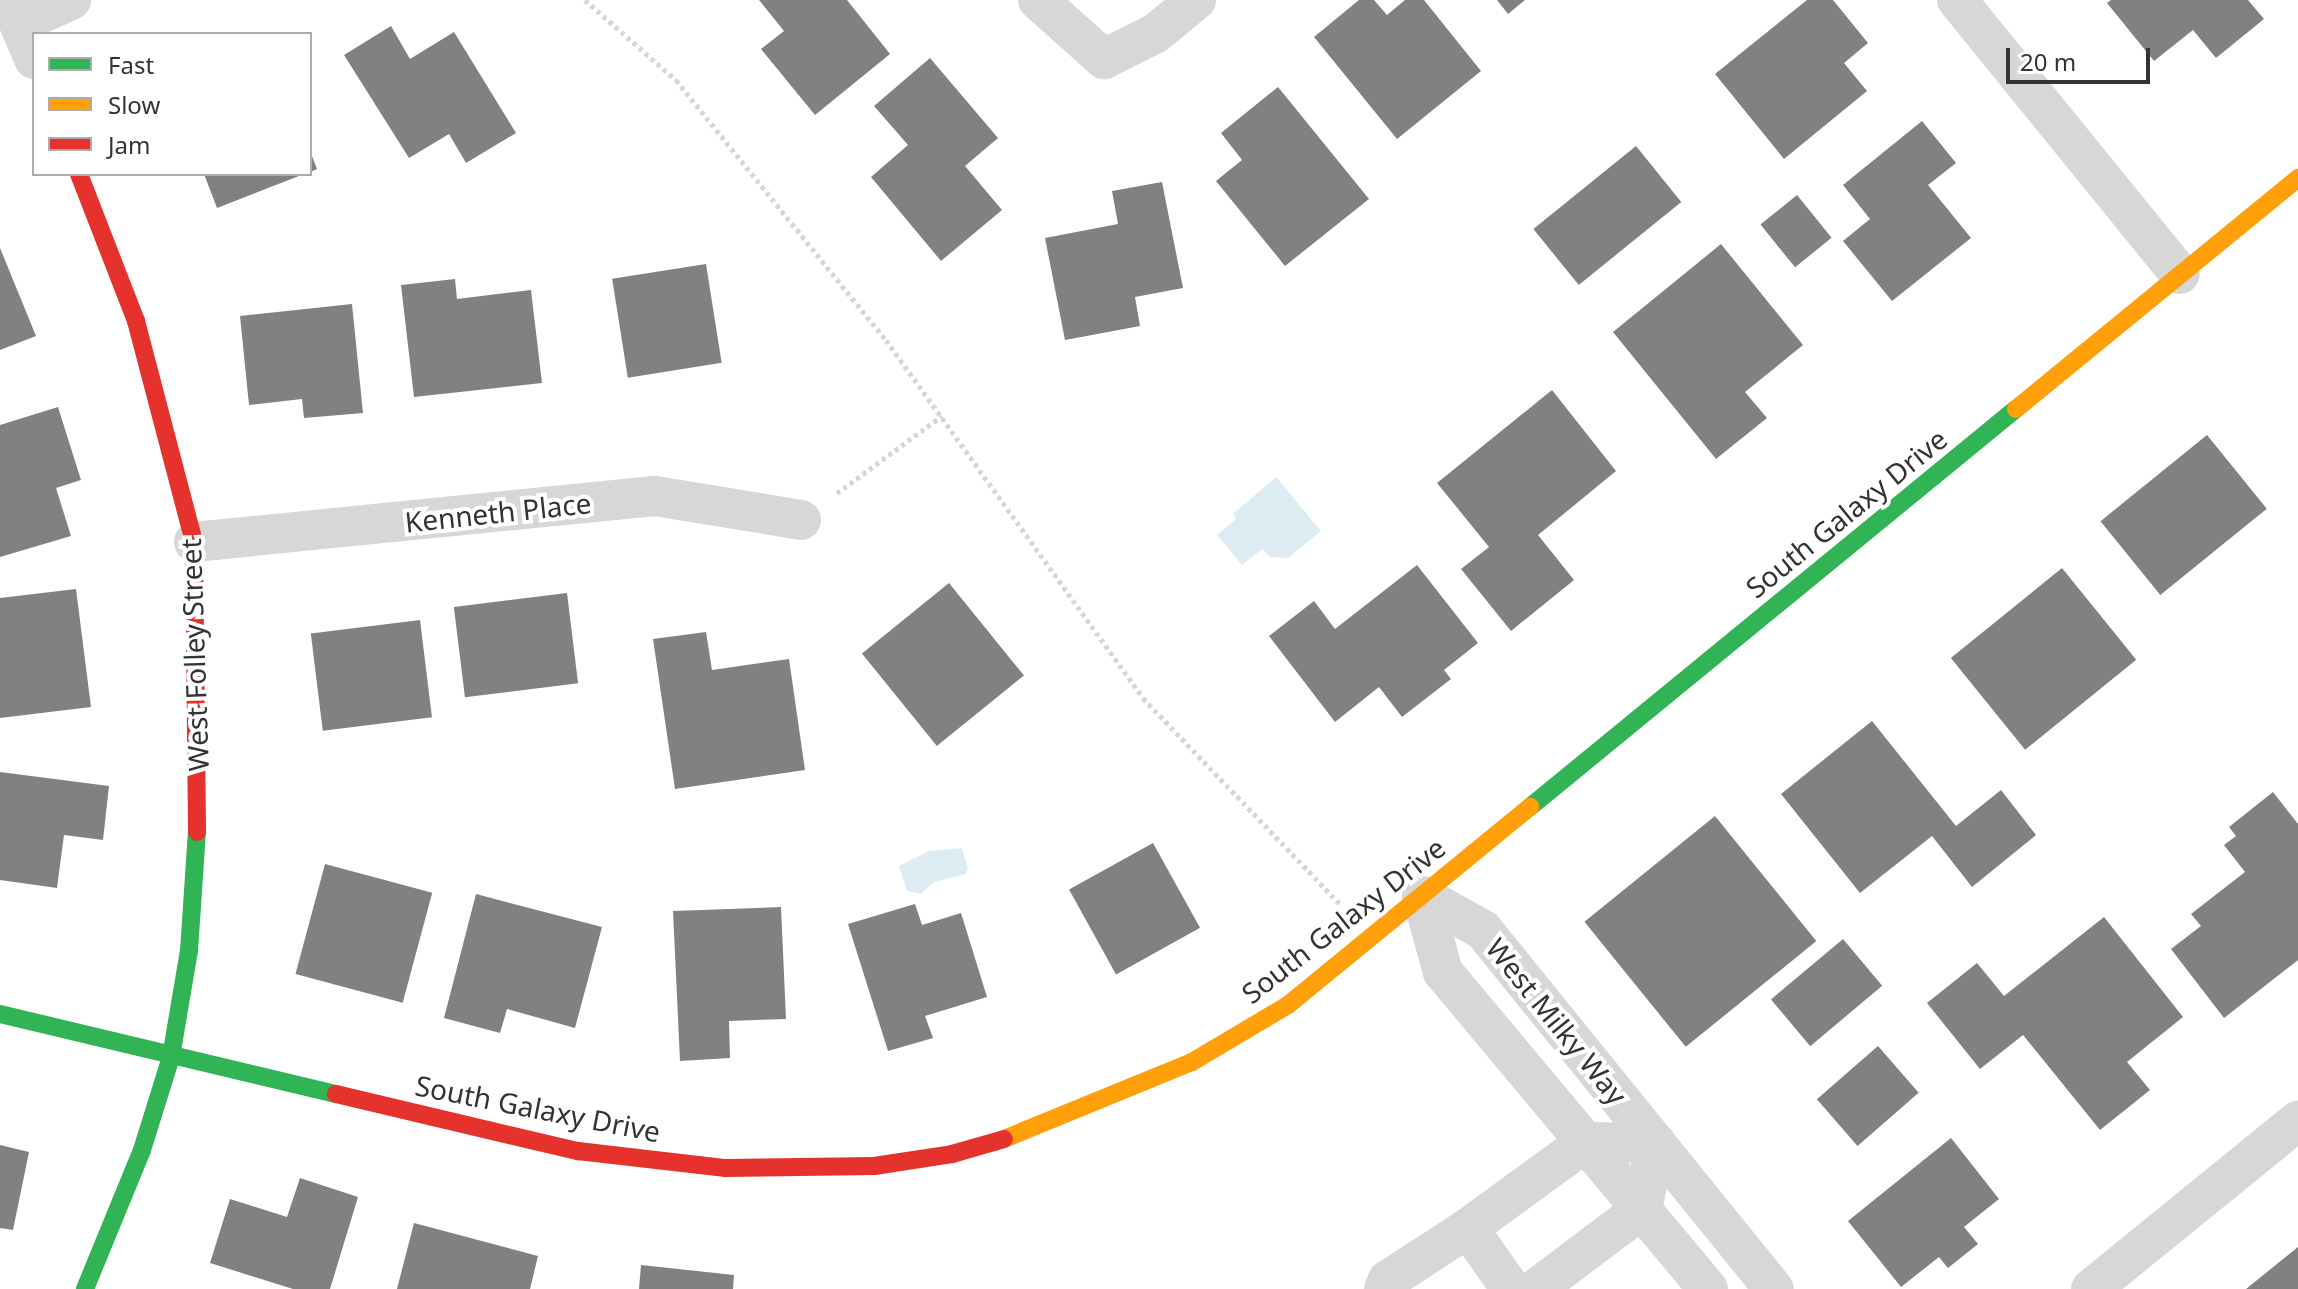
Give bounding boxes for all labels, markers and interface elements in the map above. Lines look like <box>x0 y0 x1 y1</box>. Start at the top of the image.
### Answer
legend <box>32 32 312 176</box>
scale bar <box>2010 32 2154 82</box>
text: 20 m <box>2020 45 2076 78</box>
text: Fast <box>108 48 154 81</box>
text: Slow <box>108 88 160 121</box>
text: Jam <box>108 128 150 161</box>
street label: South Galaxy Drive <box>1739 422 1953 604</box>
street label: Kenneth Place <box>403 486 593 538</box>
street label: West Folley Street <box>173 538 215 772</box>
street label: South Galaxy Drive <box>1235 830 1451 1010</box>
street label: West Milky Way <box>1480 931 1634 1111</box>
street label: South Galaxy Drive <box>413 1068 663 1148</box>

